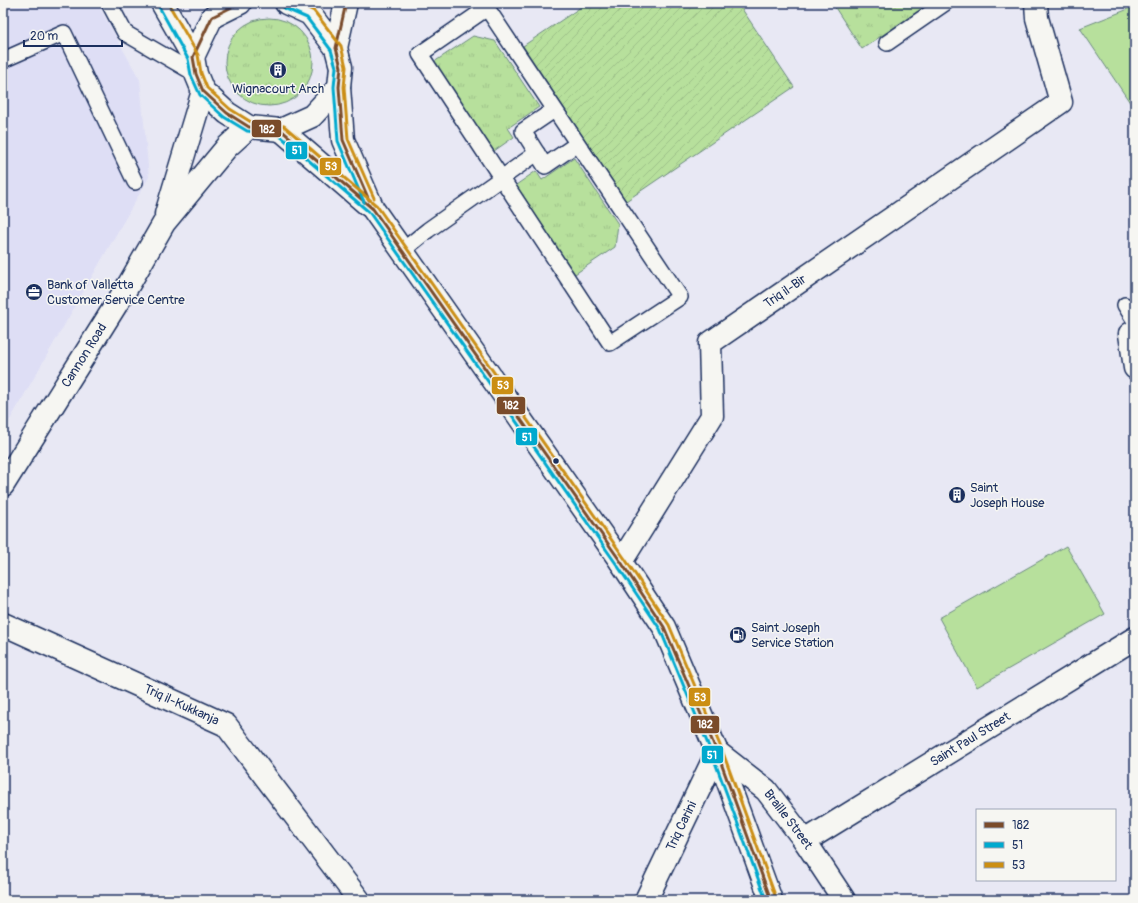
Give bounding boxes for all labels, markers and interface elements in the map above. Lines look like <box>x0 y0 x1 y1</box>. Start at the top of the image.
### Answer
scale bar <box>24 22 122 48</box>
text: 20 m <box>30 29 59 44</box>
building icon: Wignacourt Arch <box>268 60 288 80</box>
place label: Wignacourt Arch <box>232 81 324 97</box>
line badge: 182 <box>251 119 282 138</box>
text: 182 <box>259 123 275 136</box>
line badge: 51 <box>285 141 308 160</box>
text: 51 <box>292 144 302 157</box>
line badge: 53 <box>319 157 342 176</box>
text: 53 <box>325 160 337 173</box>
street label: Triq il-Bir <box>761 271 810 312</box>
place label: Bank of Valletta Customer Service Centre <box>47 277 185 308</box>
office icon: Bank of Valletta Customer Service Centre <box>24 282 44 302</box>
street label: Cannon Road <box>58 320 110 390</box>
line badge: 53 <box>491 376 514 395</box>
text: 53 <box>497 379 509 392</box>
line badge: 182 <box>496 396 526 415</box>
text: 182 <box>503 399 519 412</box>
line badge: 51 <box>515 427 538 446</box>
text: 51 <box>522 431 532 444</box>
unlabelled marker <box>551 456 561 466</box>
place label: Saint Joseph House <box>970 480 1045 511</box>
building icon: Saint Joseph House <box>947 485 967 505</box>
place label: Saint Joseph Service Station <box>751 620 834 651</box>
fuel station icon: Saint Joseph Service Station <box>728 625 748 645</box>
street label: Triq il-Kukkanja <box>141 681 222 729</box>
line badge: 53 <box>688 687 711 707</box>
text: 53 <box>694 691 706 704</box>
street label: Saint Paul Street <box>927 708 1014 770</box>
line badge: 182 <box>690 715 720 734</box>
text: 182 <box>697 718 713 731</box>
line badge: 51 <box>701 745 724 764</box>
text: 51 <box>707 749 717 762</box>
street label: Braille Street <box>760 786 817 853</box>
street label: Triq Carini <box>663 799 700 854</box>
legend <box>976 809 1116 881</box>
text: 182 <box>1012 818 1030 833</box>
text: 51 <box>1012 838 1023 853</box>
text: 53 <box>1012 858 1026 873</box>

